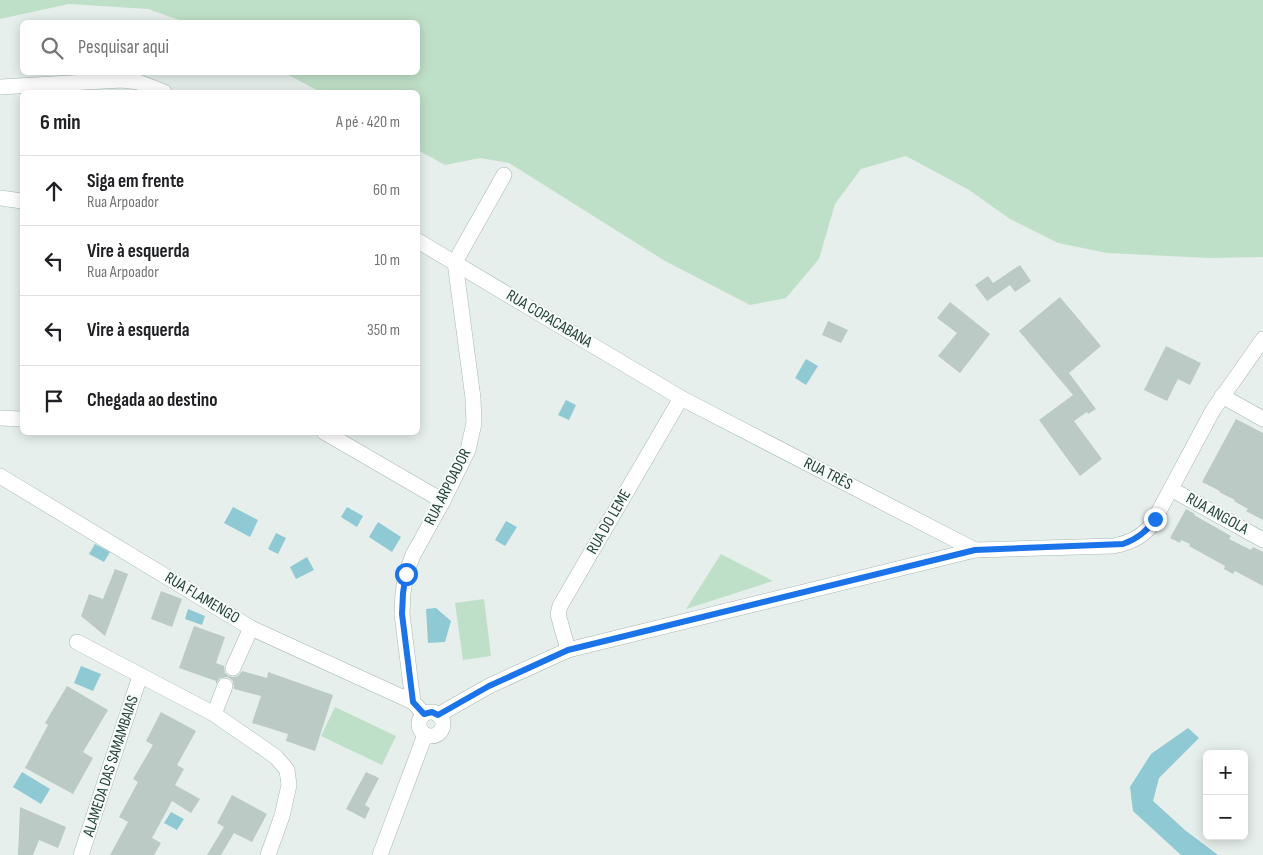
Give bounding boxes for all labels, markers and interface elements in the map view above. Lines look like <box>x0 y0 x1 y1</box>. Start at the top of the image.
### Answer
search box <box>20 20 420 75</box>
icon: search <box>38 34 66 62</box>
text: Pesquisar aqui <box>78 36 169 59</box>
text: 6 min <box>40 110 81 135</box>
text: A pé · 420 m <box>336 113 400 132</box>
text: Siga em frente <box>87 170 184 193</box>
icon: ahead <box>40 177 68 205</box>
text: 60 m <box>373 181 400 200</box>
text: Rua Arpoador <box>87 193 159 212</box>
text: Vire à esquerda <box>87 240 189 263</box>
icon: left <box>40 247 68 275</box>
text: 10 m <box>374 251 400 270</box>
text: Rua Arpoador <box>87 263 159 282</box>
street label: RUA COPACABANA <box>503 286 595 352</box>
icon: left <box>40 317 68 345</box>
text: Vire à esquerda <box>87 319 189 342</box>
text: 350 m <box>367 321 400 340</box>
icon: arrive <box>40 387 68 415</box>
text: Chegada ao destino <box>87 389 217 412</box>
street label: RUA ARPOADOR <box>421 446 475 528</box>
street label: RUA TRÊS <box>801 454 856 494</box>
street label: RUA DO LEME <box>583 486 635 558</box>
street label: RUA ANGOLA <box>1183 489 1252 539</box>
route end <box>1144 508 1167 531</box>
route start <box>395 563 418 586</box>
street label: RUA FLAMENGO <box>161 568 243 628</box>
street label: ALAMEDA DAS SAMAMBAIAS <box>79 693 143 840</box>
map controls <box>1203 750 1248 840</box>
button: + <box>1203 750 1248 795</box>
button: − <box>1203 795 1248 840</box>

